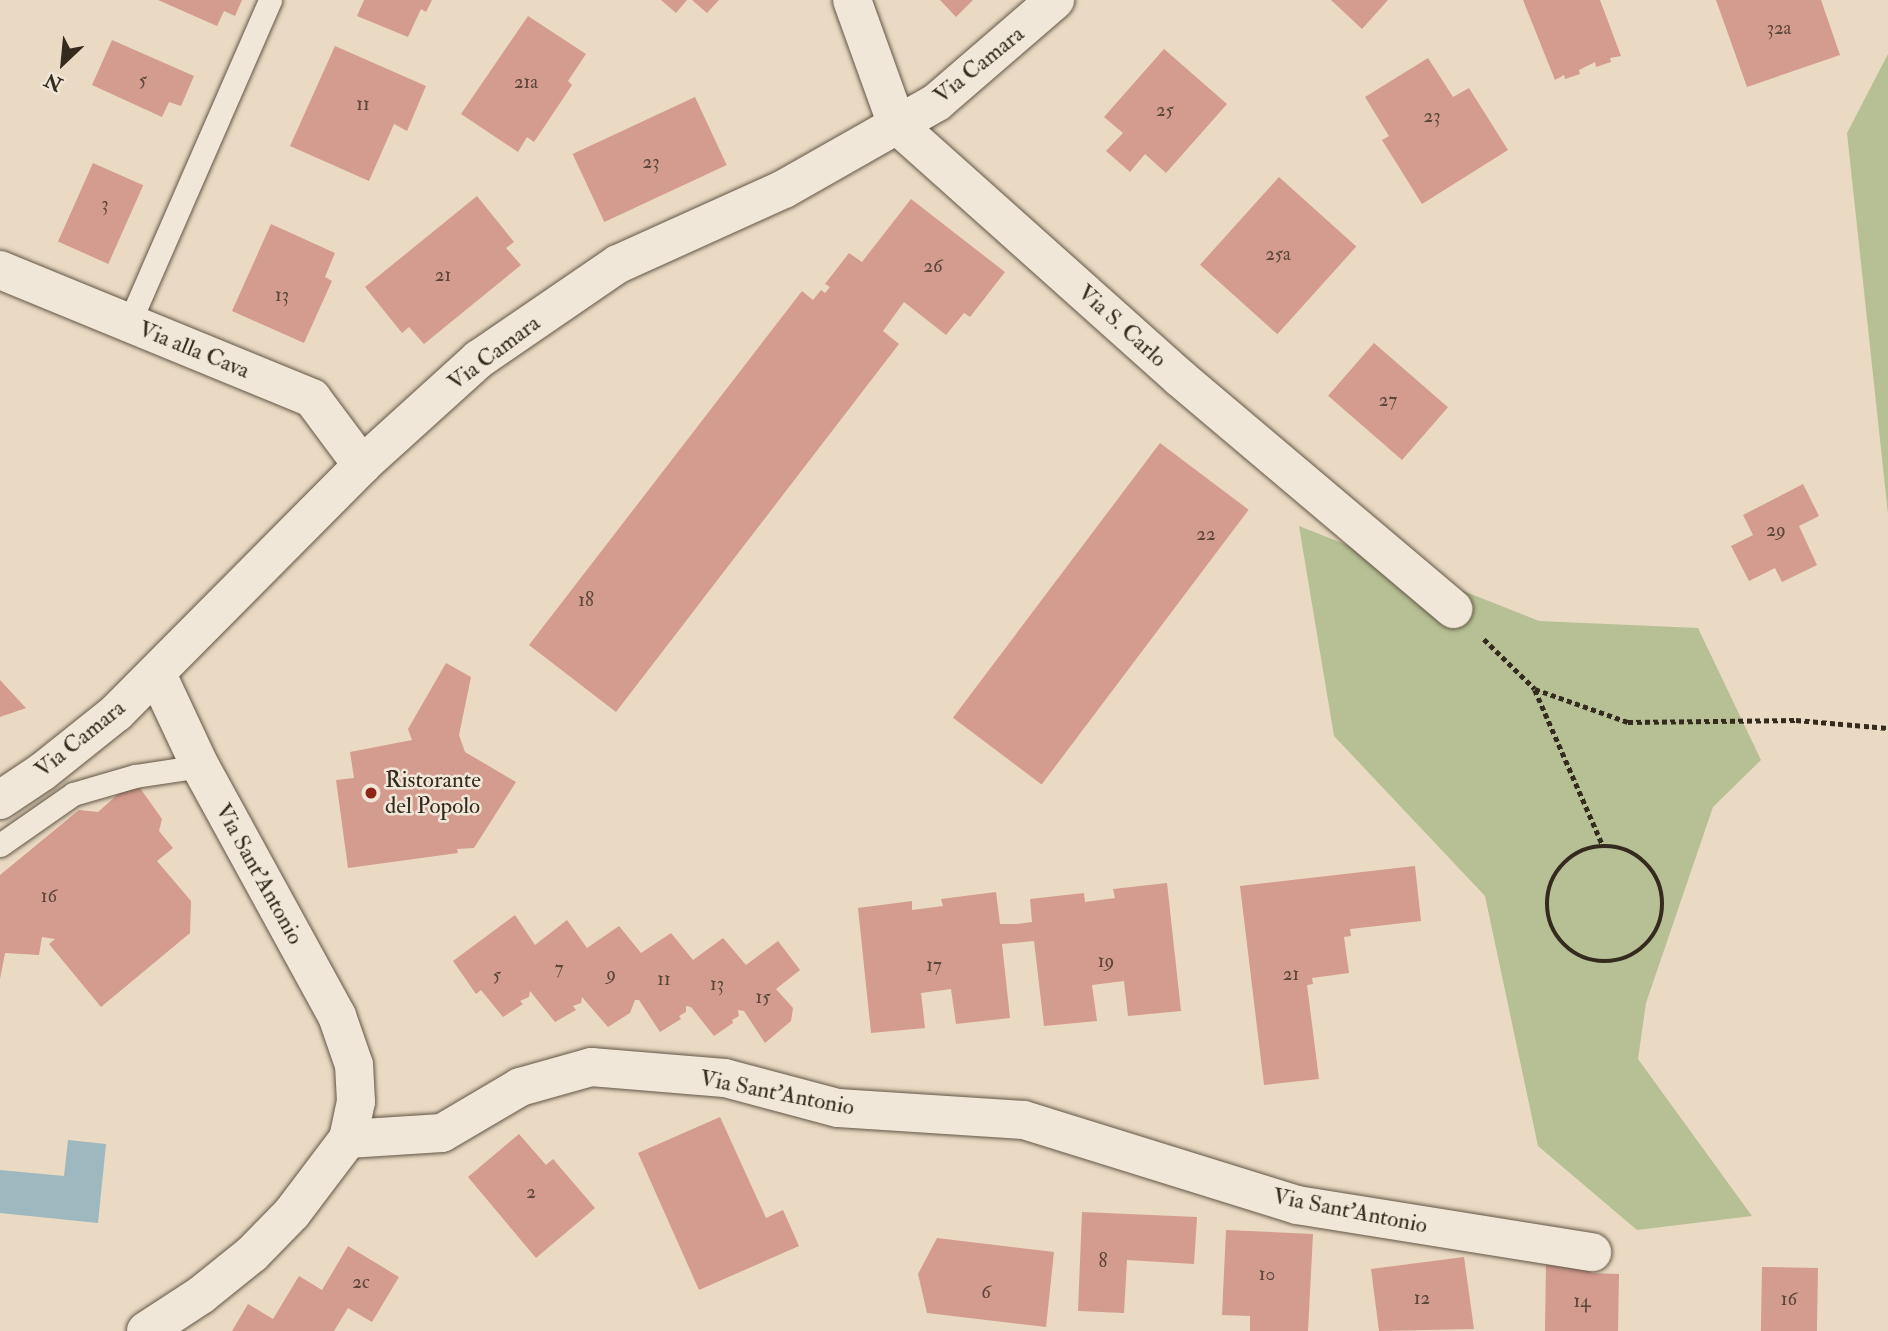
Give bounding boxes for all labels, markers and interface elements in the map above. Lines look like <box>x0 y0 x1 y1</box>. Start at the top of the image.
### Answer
house number: 32a <box>1767 18 1791 40</box>
street label: Via Camara <box>928 20 1030 110</box>
north arrow <box>28 28 98 98</box>
text: N <box>41 67 67 96</box>
house number: 5 <box>139 70 147 92</box>
house number: 21a <box>514 72 538 94</box>
house number: 11 <box>356 94 370 116</box>
house number: 25 <box>1156 100 1174 122</box>
house number: 23 <box>1424 106 1440 128</box>
house number: 23 <box>643 152 659 174</box>
house number: 3 <box>101 194 109 216</box>
house number: 25a <box>1265 244 1291 266</box>
house number: 26 <box>923 256 943 278</box>
house number: 21 <box>435 265 451 287</box>
street label: Via S. Carlo <box>1072 279 1172 373</box>
house number: 13 <box>275 285 289 307</box>
street label: Via Camara <box>443 309 545 397</box>
street label: Via alla Cava <box>134 315 254 385</box>
house number: 27 <box>1379 390 1397 412</box>
house number: 29 <box>1766 520 1786 542</box>
house number: 22 <box>1196 524 1216 546</box>
house number: 18 <box>578 590 594 612</box>
street label: Via Camara <box>29 694 131 784</box>
place label: Ristorante del Popolo <box>385 766 481 820</box>
marker: Ristorante del Popolo <box>363 785 379 801</box>
street label: Via Sant'Antonio <box>209 799 309 949</box>
house number: 16 <box>41 886 57 908</box>
house number: 19 <box>1098 951 1114 973</box>
house number: 17 <box>926 955 942 977</box>
house number: 7 <box>555 958 563 980</box>
house number: 9 <box>606 964 616 986</box>
house number: 21 <box>1283 964 1299 986</box>
house number: 5 <box>493 965 501 987</box>
house number: 11 <box>657 969 671 991</box>
house number: 13 <box>710 974 724 996</box>
house number: 15 <box>755 987 771 1009</box>
street label: Via Sant'Antonio <box>697 1064 857 1122</box>
house number: 2 <box>526 1182 536 1204</box>
street label: Via Sant'Antonio <box>1270 1182 1430 1240</box>
house number: 8 <box>1099 1251 1107 1273</box>
house number: 10 <box>1259 1264 1275 1286</box>
house number: 2c <box>352 1272 370 1294</box>
house number: 6 <box>981 1282 991 1304</box>
house number: 12 <box>1414 1288 1430 1310</box>
house number: 16 <box>1781 1289 1797 1311</box>
house number: 14 <box>1573 1291 1591 1313</box>

